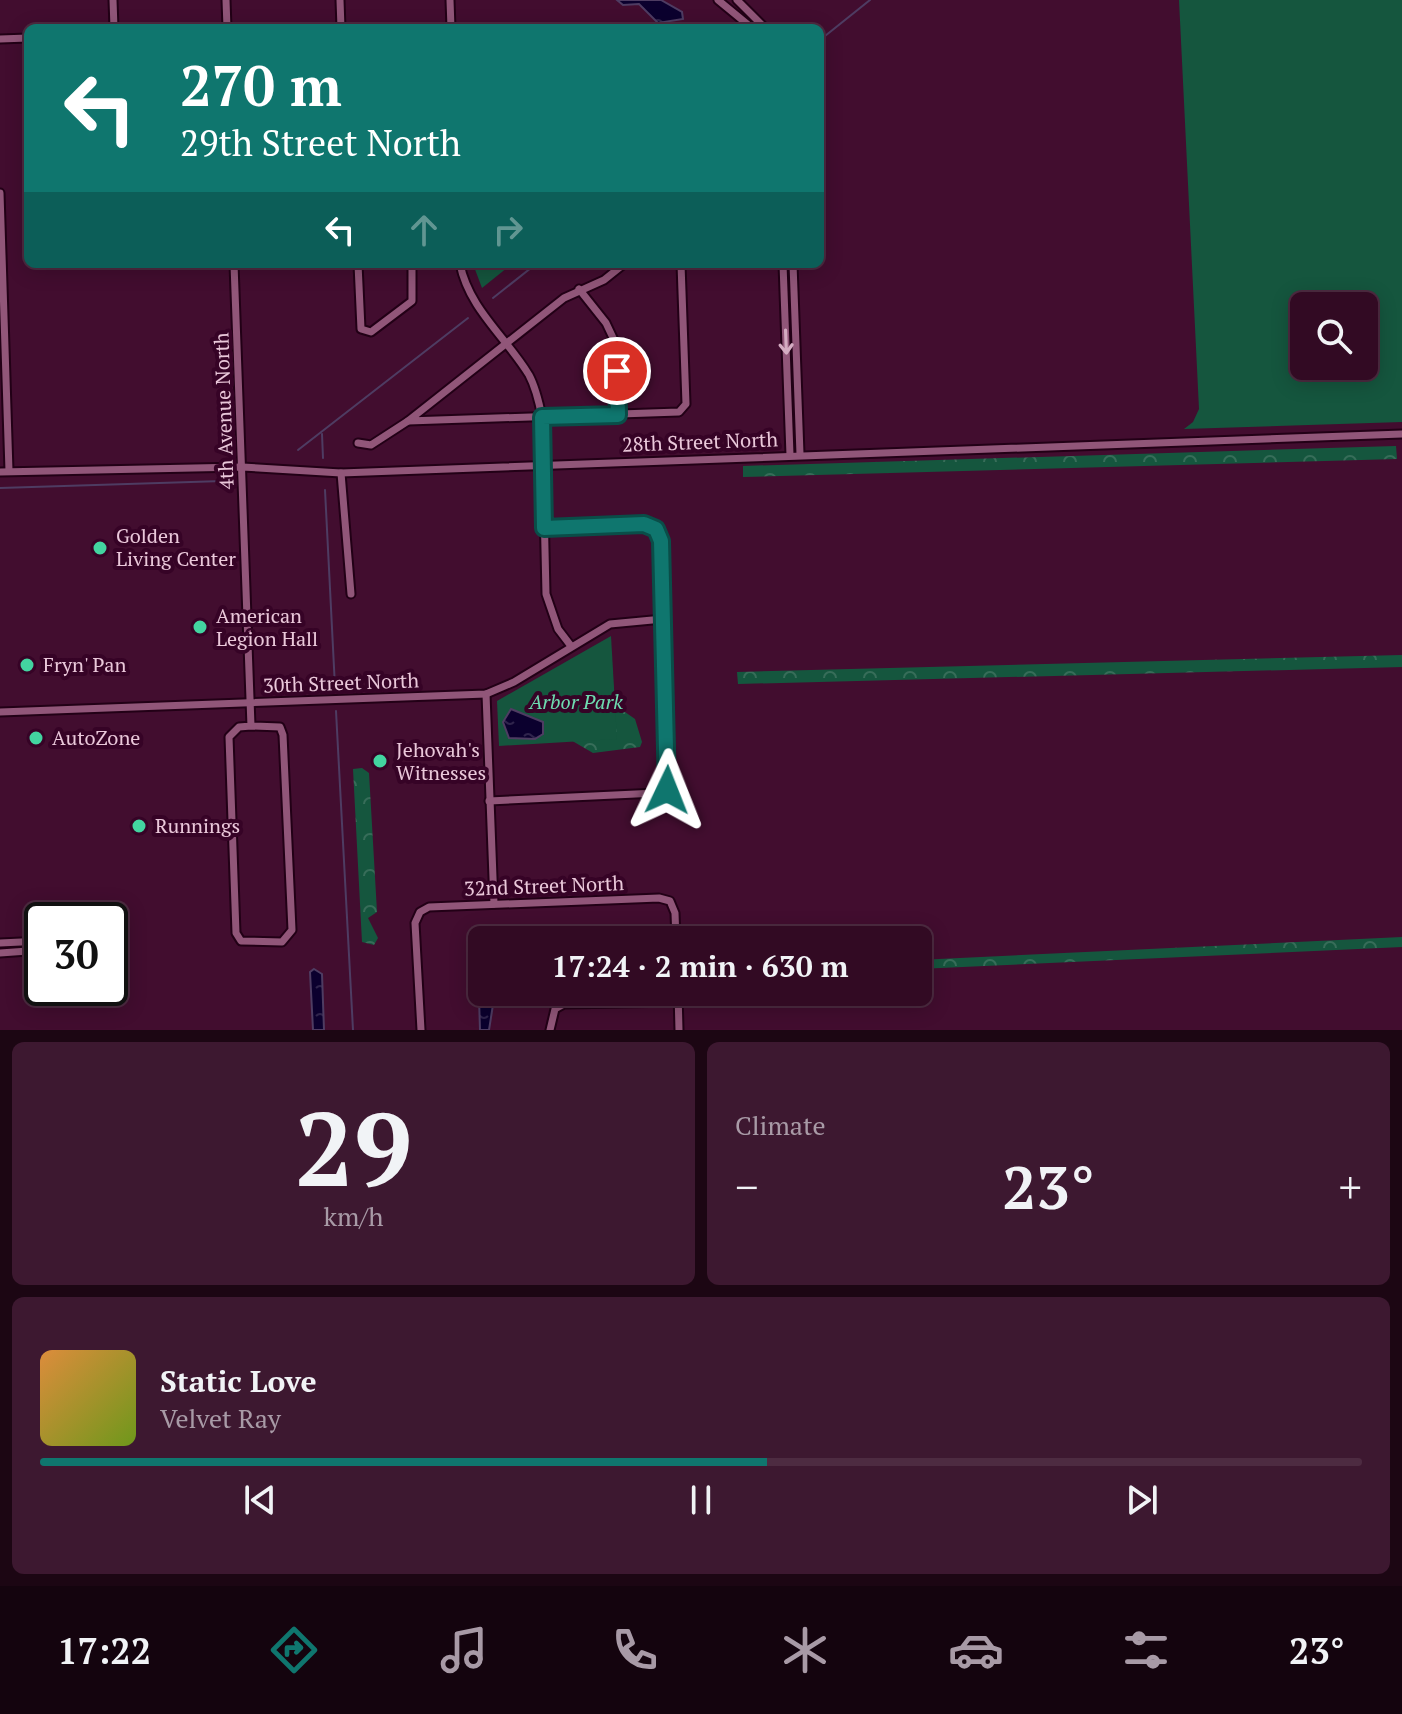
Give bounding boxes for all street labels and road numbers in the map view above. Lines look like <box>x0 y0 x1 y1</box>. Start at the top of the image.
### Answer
street label: 4th Avenue North <box>207 332 240 490</box>
street label: 28th Street North <box>622 425 779 458</box>
street label: 30th Street North <box>263 666 420 699</box>
street label: 32nd Street North <box>464 869 625 902</box>

